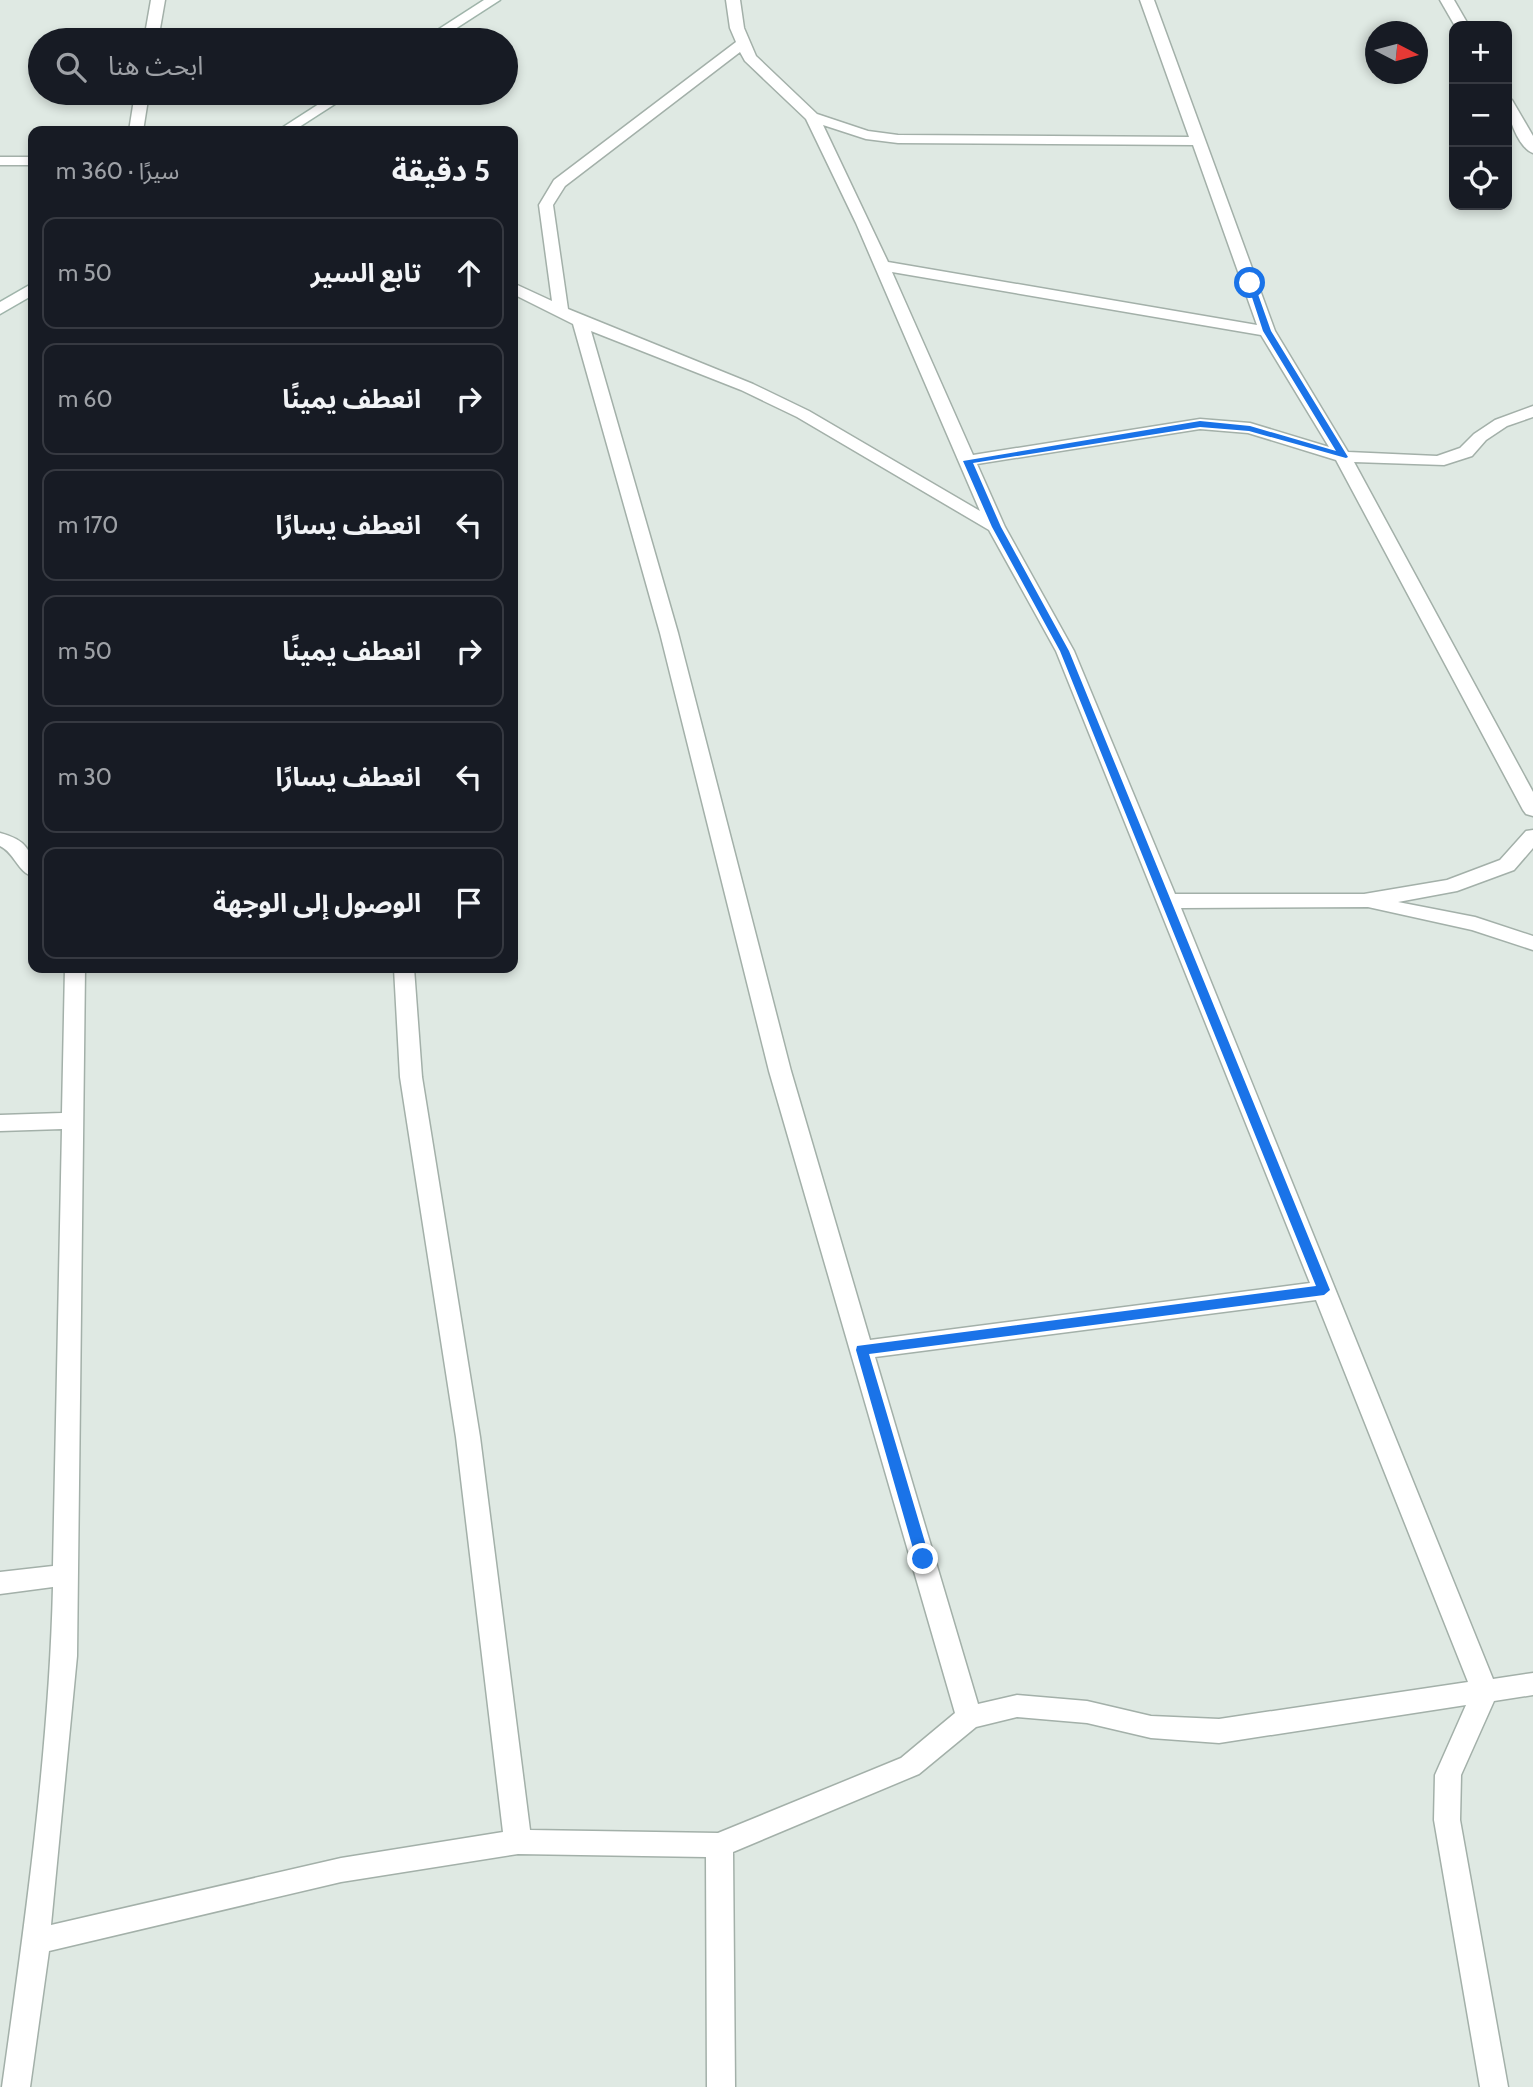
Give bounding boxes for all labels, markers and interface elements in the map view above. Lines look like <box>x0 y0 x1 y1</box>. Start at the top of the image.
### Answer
north arrow <box>1365 21 1428 84</box>
map controls <box>1449 21 1512 210</box>
button: + <box>1449 21 1512 84</box>
search box <box>28 28 518 105</box>
icon: search <box>52 48 90 86</box>
text: ابحث هنا <box>108 50 203 82</box>
button: − <box>1449 84 1512 147</box>
button: locate <box>1449 147 1512 210</box>
text: 5 دقيقة <box>392 152 490 189</box>
text: سيرًا · 360 m <box>56 157 179 185</box>
icon: ahead <box>450 254 488 292</box>
text: تابع السير <box>311 257 421 289</box>
text: 50 m <box>58 259 112 287</box>
route start <box>1234 267 1265 298</box>
icon: right <box>450 380 488 418</box>
text: انعطف يمينًا <box>282 383 421 415</box>
text: 60 m <box>58 385 112 413</box>
icon: left <box>450 506 488 544</box>
text: انعطف يسارًا <box>275 509 421 541</box>
text: 170 m <box>58 511 118 539</box>
icon: right <box>450 632 488 670</box>
text: انعطف يمينًا <box>282 635 421 667</box>
text: 50 m <box>58 637 112 665</box>
icon: left <box>450 758 488 796</box>
text: انعطف يسارًا <box>275 761 421 793</box>
text: 30 m <box>58 763 112 791</box>
icon: arrive <box>450 884 488 922</box>
text: الوصول إلى الوجهة <box>213 887 421 919</box>
route end <box>907 1543 938 1574</box>

